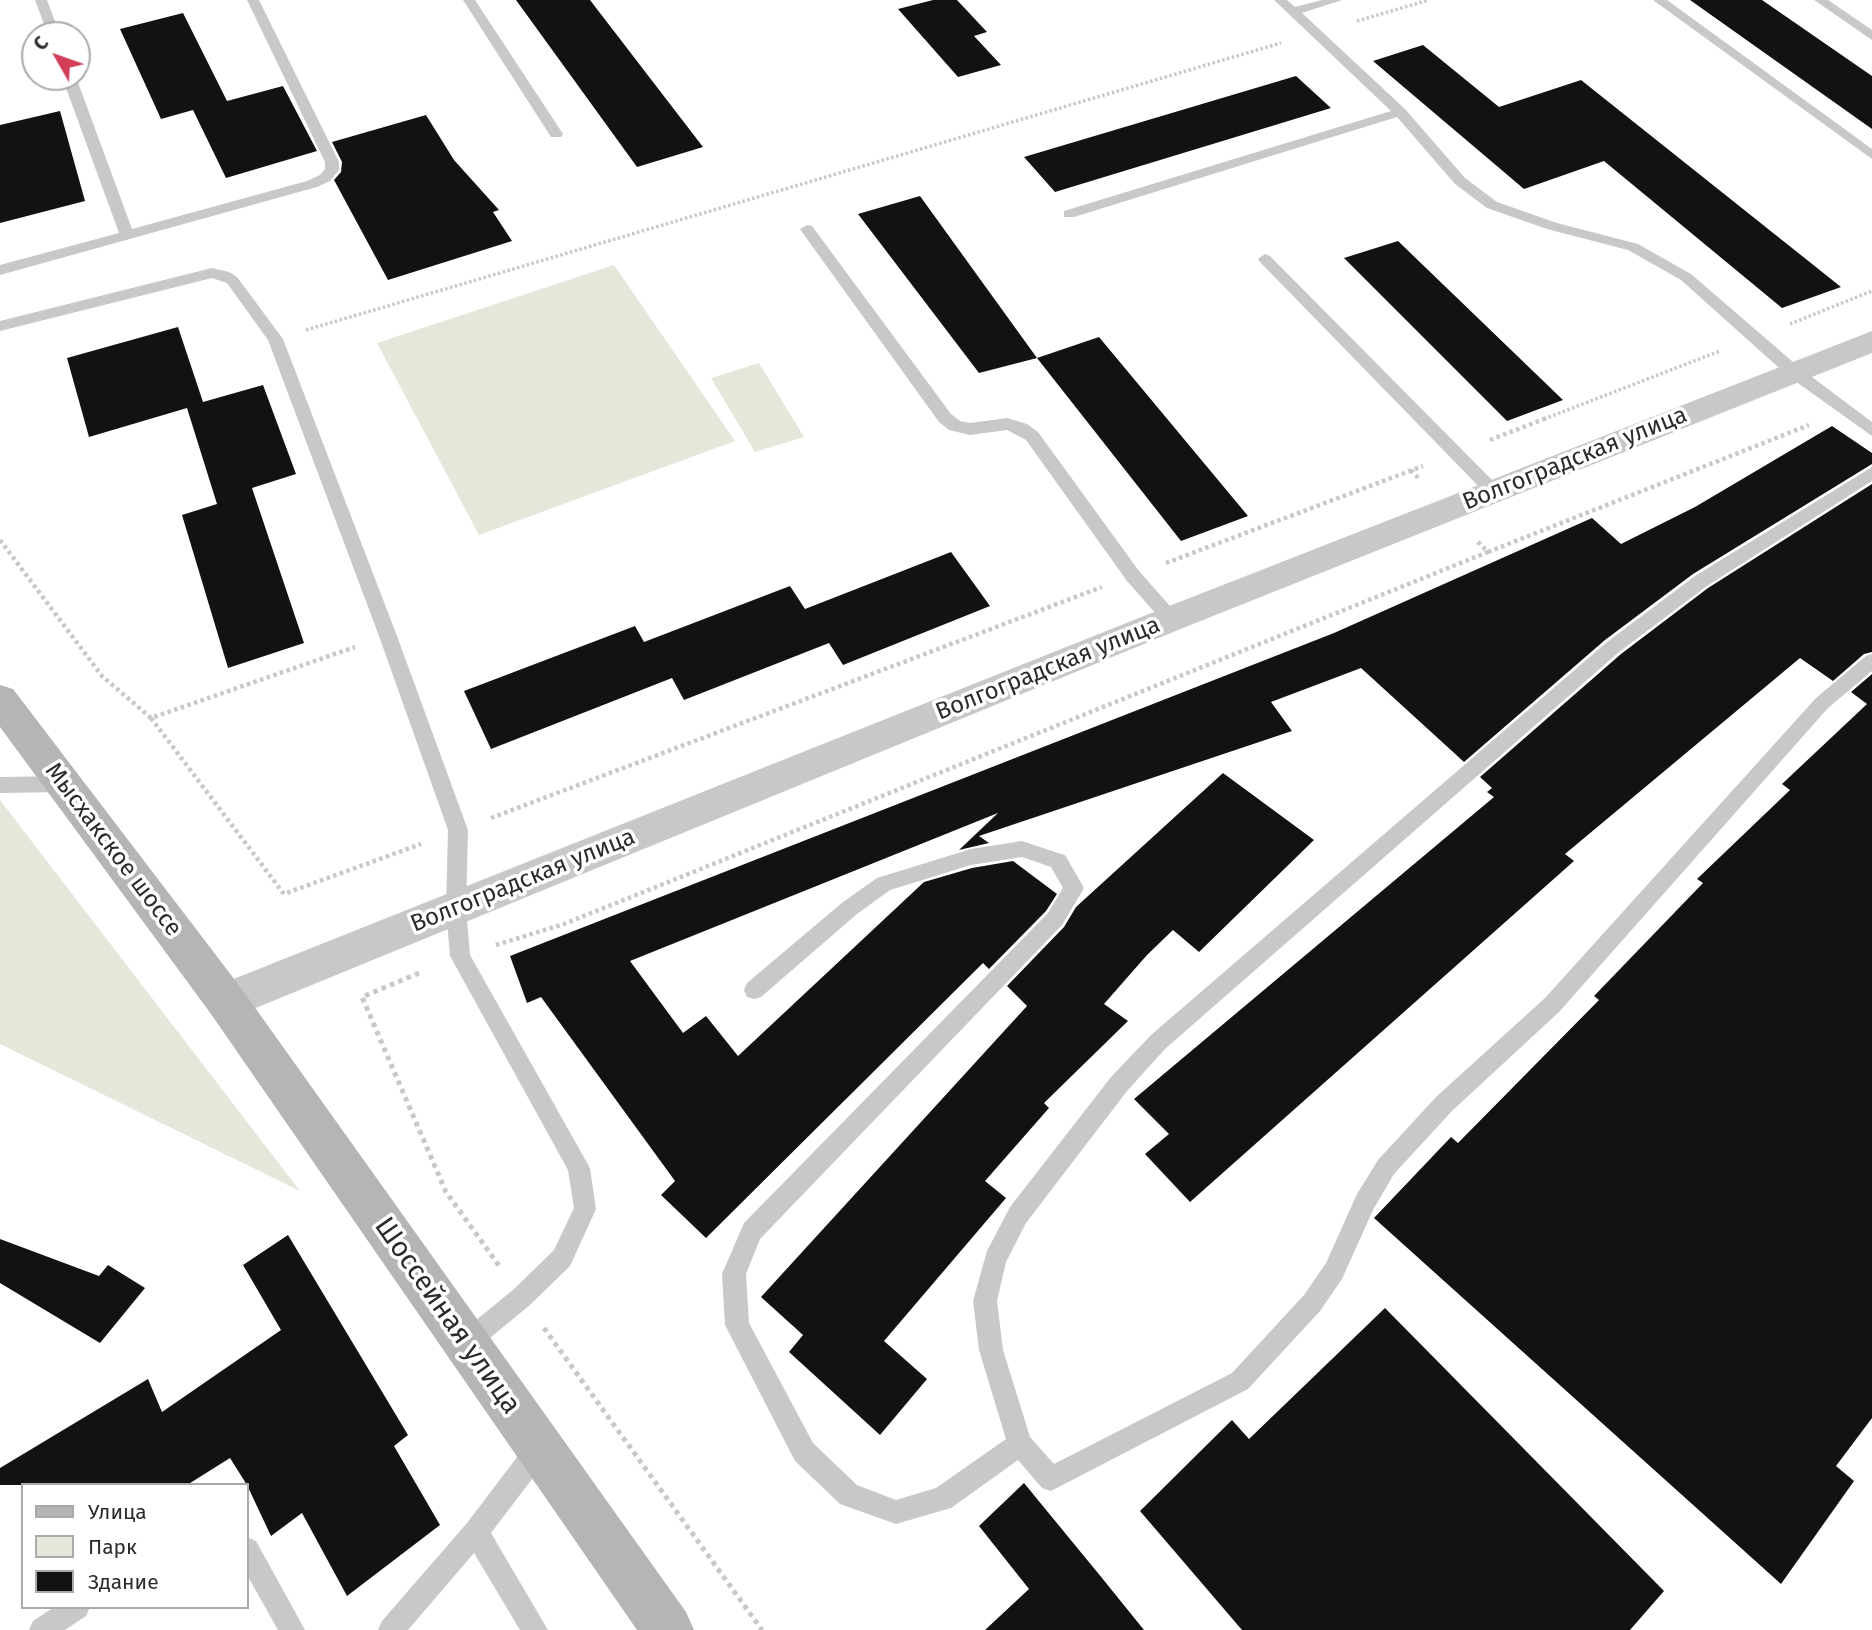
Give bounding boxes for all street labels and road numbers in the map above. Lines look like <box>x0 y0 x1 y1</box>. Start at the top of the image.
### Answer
street label: Волгоградская улица <box>1458 401 1692 517</box>
street label: Волгоградская улица <box>931 611 1165 727</box>
street label: Мысхакское шоссе <box>38 758 188 942</box>
street label: Волгоградская улица <box>406 823 640 939</box>
street label: Шоссейная улица <box>367 1211 527 1421</box>

